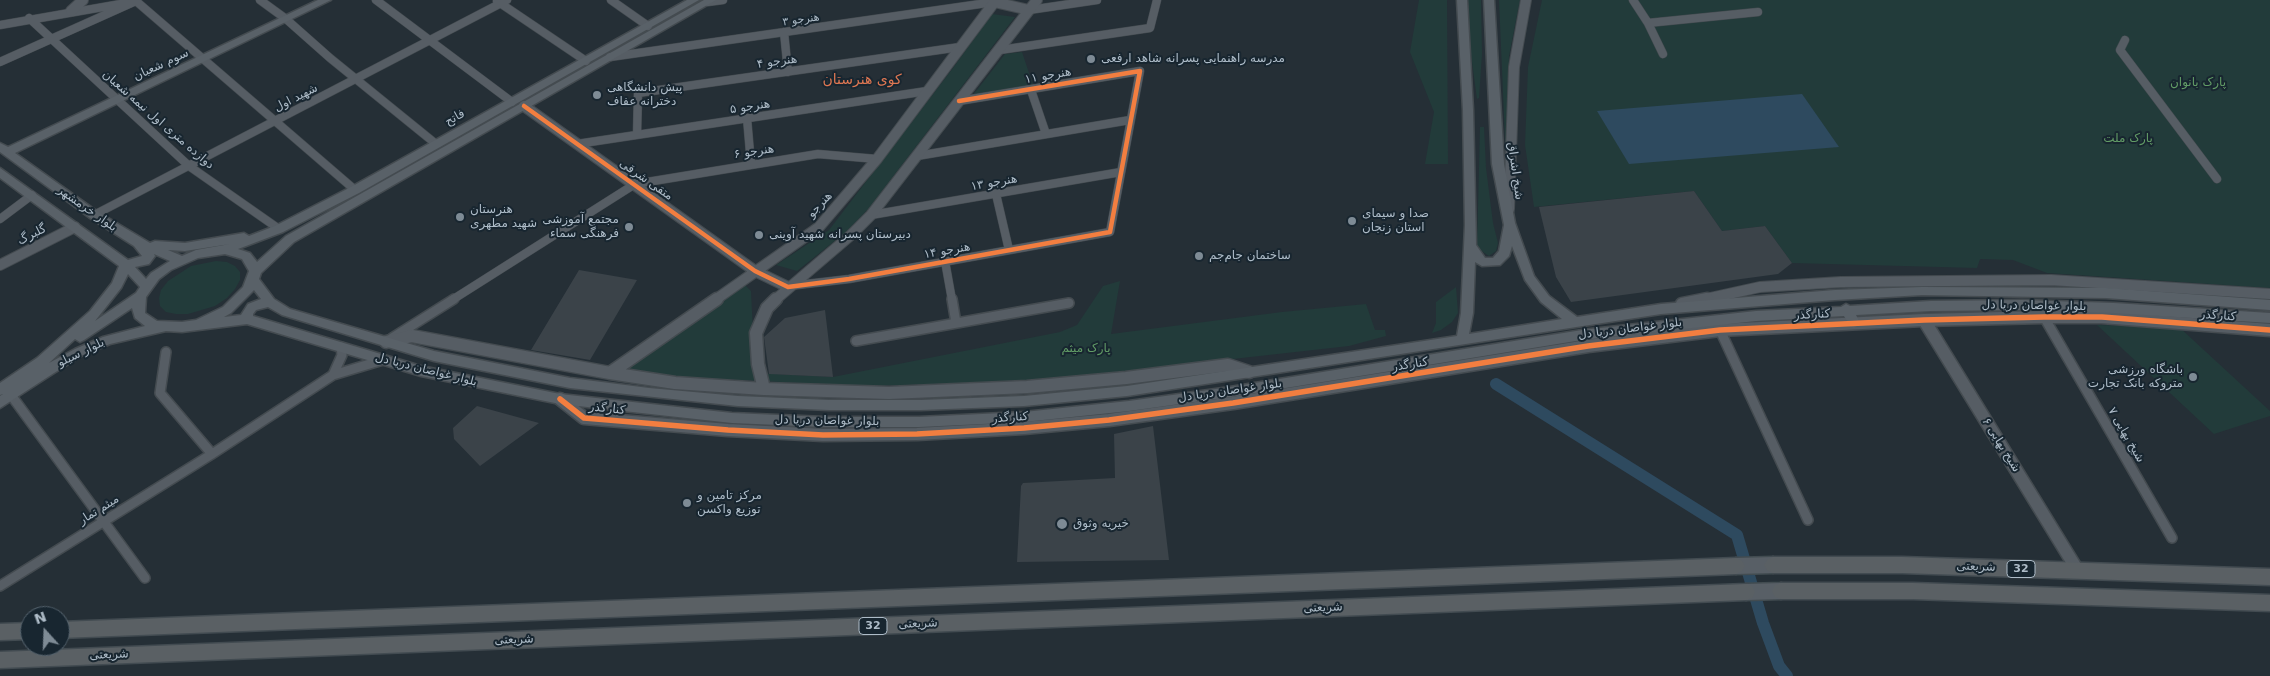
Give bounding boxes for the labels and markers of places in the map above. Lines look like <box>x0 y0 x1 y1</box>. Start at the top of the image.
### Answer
place label: مدرسه راهنمایی پسرانه شاهد ارفعی <box>1101 52 1285 66</box>
marker: مدرسه راهنمایی پسرانه شاهد ارفعی <box>1085 53 1097 65</box>
place label: پیش دانشگاهی دخترانه عفاف <box>607 81 682 109</box>
marker: پیش دانشگاهی دخترانه عفاف <box>591 89 603 101</box>
place label: هنرستان شهید مطهری <box>470 203 537 231</box>
place label: صدا و سیمای استان زنجان <box>1362 207 1429 235</box>
marker: هنرستان شهید مطهری <box>454 211 466 223</box>
place label: مجتمع آموزشی فرهنگی سماء <box>542 213 619 241</box>
marker: صدا و سیمای استان زنجان <box>1346 215 1358 227</box>
marker: مجتمع آموزشی فرهنگی سماء <box>623 221 635 233</box>
place label: دبیرستان پسرانه شهید آوینی <box>769 228 911 242</box>
marker: دبیرستان پسرانه شهید آوینی <box>753 229 765 241</box>
place label: ساختمان جام‌جم <box>1209 249 1291 263</box>
marker: ساختمان جام‌جم <box>1193 250 1205 262</box>
place label: باشگاه ورزشی متروکه بانک تجارت <box>2088 363 2183 391</box>
marker: باشگاه ورزشی متروکه بانک تجارت <box>2187 371 2199 383</box>
place label: مرکز تامین و توزیع واکسن <box>697 489 762 517</box>
marker: مرکز تامین و توزیع واکسن <box>681 497 693 509</box>
marker: خیریه وثوق <box>1055 517 1069 531</box>
place label: خیریه وثوق <box>1073 517 1129 531</box>

